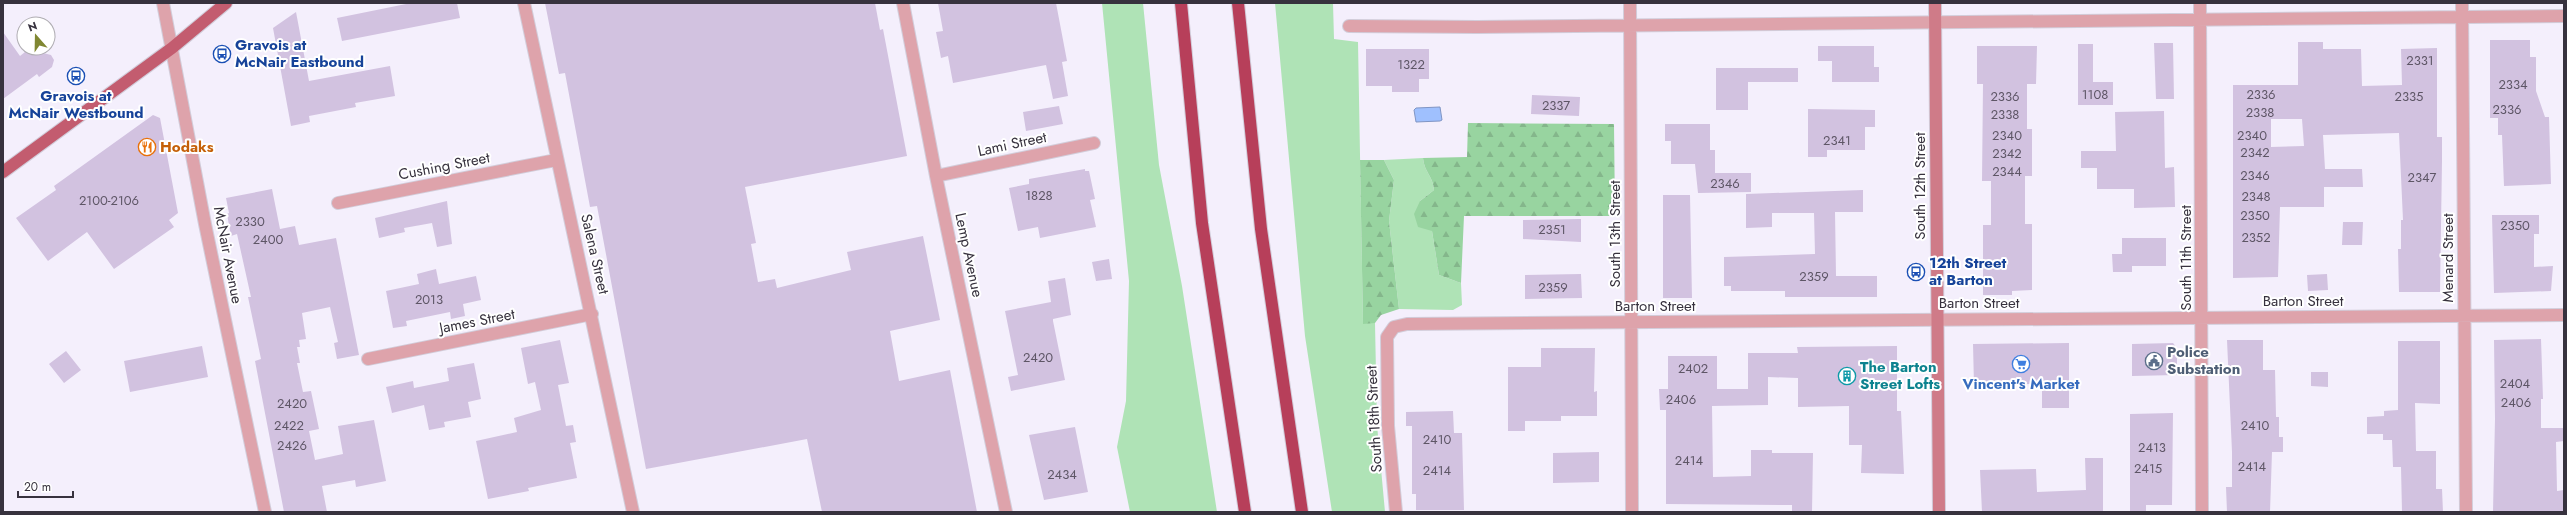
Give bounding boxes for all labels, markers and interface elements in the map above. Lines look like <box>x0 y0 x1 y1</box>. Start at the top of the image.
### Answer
north arrow <box>16 16 56 56</box>
text: N <box>26 18 39 36</box>
place label: Gravois at McNair Eastbound <box>235 34 364 73</box>
bus stop icon: Gravois at McNair Eastbound <box>212 44 232 64</box>
house number: 2331 <box>2406 51 2434 70</box>
house number: 1322 <box>1397 55 1425 74</box>
bus stop icon: Gravois at McNair Westbound <box>66 66 86 86</box>
house number: 2334 <box>2498 75 2528 94</box>
place label: Gravois at McNair Westbound <box>8 85 144 124</box>
house number: 1108 <box>2082 85 2108 104</box>
house number: 2336 <box>2246 85 2276 104</box>
house number: 2336 <box>1990 87 2020 106</box>
house number: 2335 <box>2395 87 2423 106</box>
house number: 2337 <box>1542 96 1570 115</box>
house number: 2336 <box>2492 100 2522 119</box>
house number: 2338 <box>2246 103 2274 122</box>
house number: 2338 <box>1991 105 2019 124</box>
street label: Lami Street <box>976 126 1049 162</box>
house number: 2340 <box>1992 126 2022 145</box>
house number: 2340 <box>2237 126 2267 145</box>
house number: 2341 <box>1823 131 1851 150</box>
street label: South 12th Street <box>1909 132 1931 240</box>
place label: Hodaks <box>160 136 214 158</box>
restaurant icon: Hodaks <box>137 137 157 157</box>
house number: 2342 <box>2240 143 2270 162</box>
house number: 2342 <box>1992 144 2022 163</box>
street label: Cushing Street <box>396 146 492 186</box>
house number: 2344 <box>1992 162 2022 181</box>
house number: 2346 <box>2240 166 2270 185</box>
house number: 2347 <box>2408 168 2437 187</box>
house number: 2346 <box>1710 174 1740 193</box>
street label: South 13th Street <box>1604 180 1626 287</box>
house number: 1828 <box>1025 186 1053 205</box>
house number: 2348 <box>2241 187 2271 206</box>
house number: 2100-2106 <box>79 191 139 210</box>
street label: McNair Avenue <box>208 205 248 306</box>
street label: South 11th Street <box>2175 205 2197 311</box>
house number: 2350 <box>2240 206 2270 225</box>
street label: Lemp Avenue <box>949 211 989 300</box>
house number: 2330 <box>235 212 265 231</box>
street label: Salena Street <box>575 212 615 297</box>
street label: Menard Street <box>2437 213 2459 302</box>
house number: 2350 <box>2500 216 2530 235</box>
house number: 2351 <box>1538 220 1566 239</box>
house number: 2352 <box>2241 228 2271 247</box>
house number: 2400 <box>253 230 283 249</box>
place label: 12th Street at Barton <box>1929 252 2007 291</box>
bus stop icon: 12th Street at Barton <box>1906 262 1926 282</box>
house number: 2359 <box>1799 267 1829 286</box>
house number: 2359 <box>1538 278 1568 297</box>
house number: 2013 <box>415 290 443 309</box>
street label: Barton Street <box>2263 290 2344 312</box>
street label: Barton Street <box>1939 292 2020 314</box>
street label: Barton Street <box>1615 295 1696 317</box>
street label: James Street <box>435 303 517 339</box>
place label: Police Substation <box>2167 341 2240 380</box>
house number: 2420 <box>1023 348 1053 367</box>
public building icon: Police Substation <box>2144 351 2164 371</box>
supermarket icon: Vincent's Market <box>2011 354 2031 374</box>
place label: The Barton Street Lofts <box>1860 356 1940 395</box>
house number: 2402 <box>1678 359 1708 378</box>
street label: South 18th Street <box>1360 365 1388 473</box>
building icon: The Barton Street Lofts <box>1837 366 1857 386</box>
place label: Vincent's Market <box>1961 373 2080 395</box>
house number: 2404 <box>2500 374 2531 393</box>
house number: 2406 <box>1666 390 1696 409</box>
house number: 2406 <box>2501 393 2531 412</box>
house number: 2420 <box>277 394 307 413</box>
house number: 2422 <box>274 416 304 435</box>
house number: 2410 <box>2241 416 2270 435</box>
house number: 2410 <box>1423 430 1452 449</box>
house number: 2426 <box>277 436 307 455</box>
house number: 2413 <box>2138 438 2166 457</box>
house number: 2414 <box>1675 451 1704 470</box>
house number: 2414 <box>2238 457 2267 476</box>
house number: 2415 <box>2134 459 2162 478</box>
house number: 2414 <box>1423 461 1452 480</box>
house number: 2434 <box>1047 465 1077 484</box>
scale bar <box>18 473 73 499</box>
text: 20 m <box>24 478 51 496</box>

